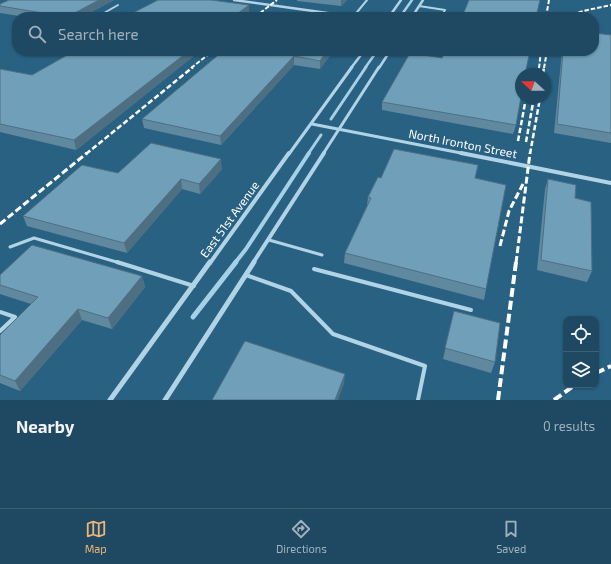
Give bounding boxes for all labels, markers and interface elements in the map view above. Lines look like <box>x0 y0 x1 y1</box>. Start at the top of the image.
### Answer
search box <box>12 12 599 56</box>
icon: search <box>26 23 48 45</box>
text: Search here <box>58 25 139 43</box>
north arrow <box>515 68 551 104</box>
street label: North Ironton Street <box>408 126 519 160</box>
street label: East 51st Avenue <box>197 178 261 260</box>
map controls <box>563 316 599 388</box>
button: locate <box>563 316 599 352</box>
button: layers <box>563 352 599 388</box>
text: Nearby <box>16 416 74 436</box>
text: 0 results <box>543 418 595 434</box>
tab: Map <box>85 518 107 555</box>
tab: Directions <box>276 518 327 555</box>
tab: Saved <box>496 518 526 555</box>

